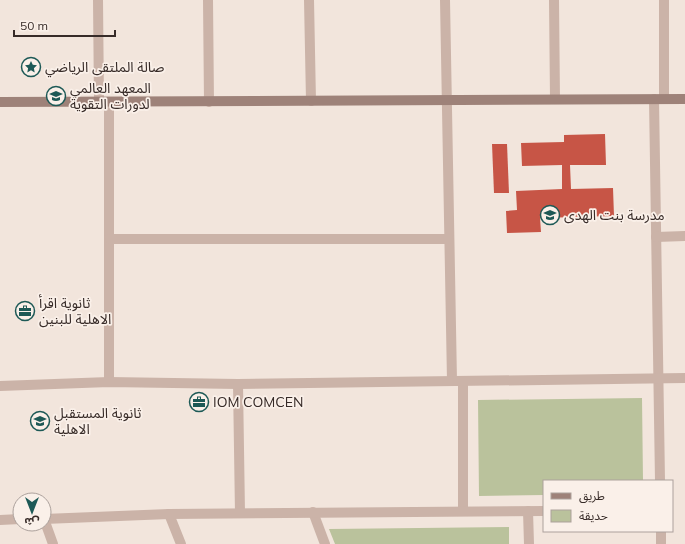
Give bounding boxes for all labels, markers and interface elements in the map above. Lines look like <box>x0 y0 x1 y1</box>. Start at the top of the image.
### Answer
scale bar <box>14 12 115 38</box>
text: 50 m <box>20 18 48 33</box>
place icon: صالة الملتقى الرياضي <box>20 56 42 78</box>
place label: صالة الملتقى الرياضي <box>45 58 165 78</box>
place label: المعهد العالمي لدورات التقوية <box>70 79 151 113</box>
school or university icon: المعهد العالمي لدورات التقوية <box>45 85 67 107</box>
school or university icon: مدرسة بنت الهدی <box>539 204 561 226</box>
place label: مدرسة بنت الهدی <box>564 206 665 224</box>
place label: ثانوية اقرأ الاهلية للبنين <box>39 294 111 328</box>
office icon: ثانوية اقرأ الاهلية للبنين <box>14 300 36 322</box>
office icon: IOM COMCEN <box>188 391 210 413</box>
place label: IOM COMCEN <box>213 393 303 411</box>
place label: ثانوية المستقبل الاهلية <box>54 404 141 438</box>
school or university icon: ثانوية المستقبل الاهلية <box>29 410 51 432</box>
legend <box>543 480 673 532</box>
text: طريق <box>579 488 605 504</box>
north arrow <box>12 492 52 532</box>
text: حديقة <box>579 508 608 523</box>
text: ش <box>24 515 40 529</box>

